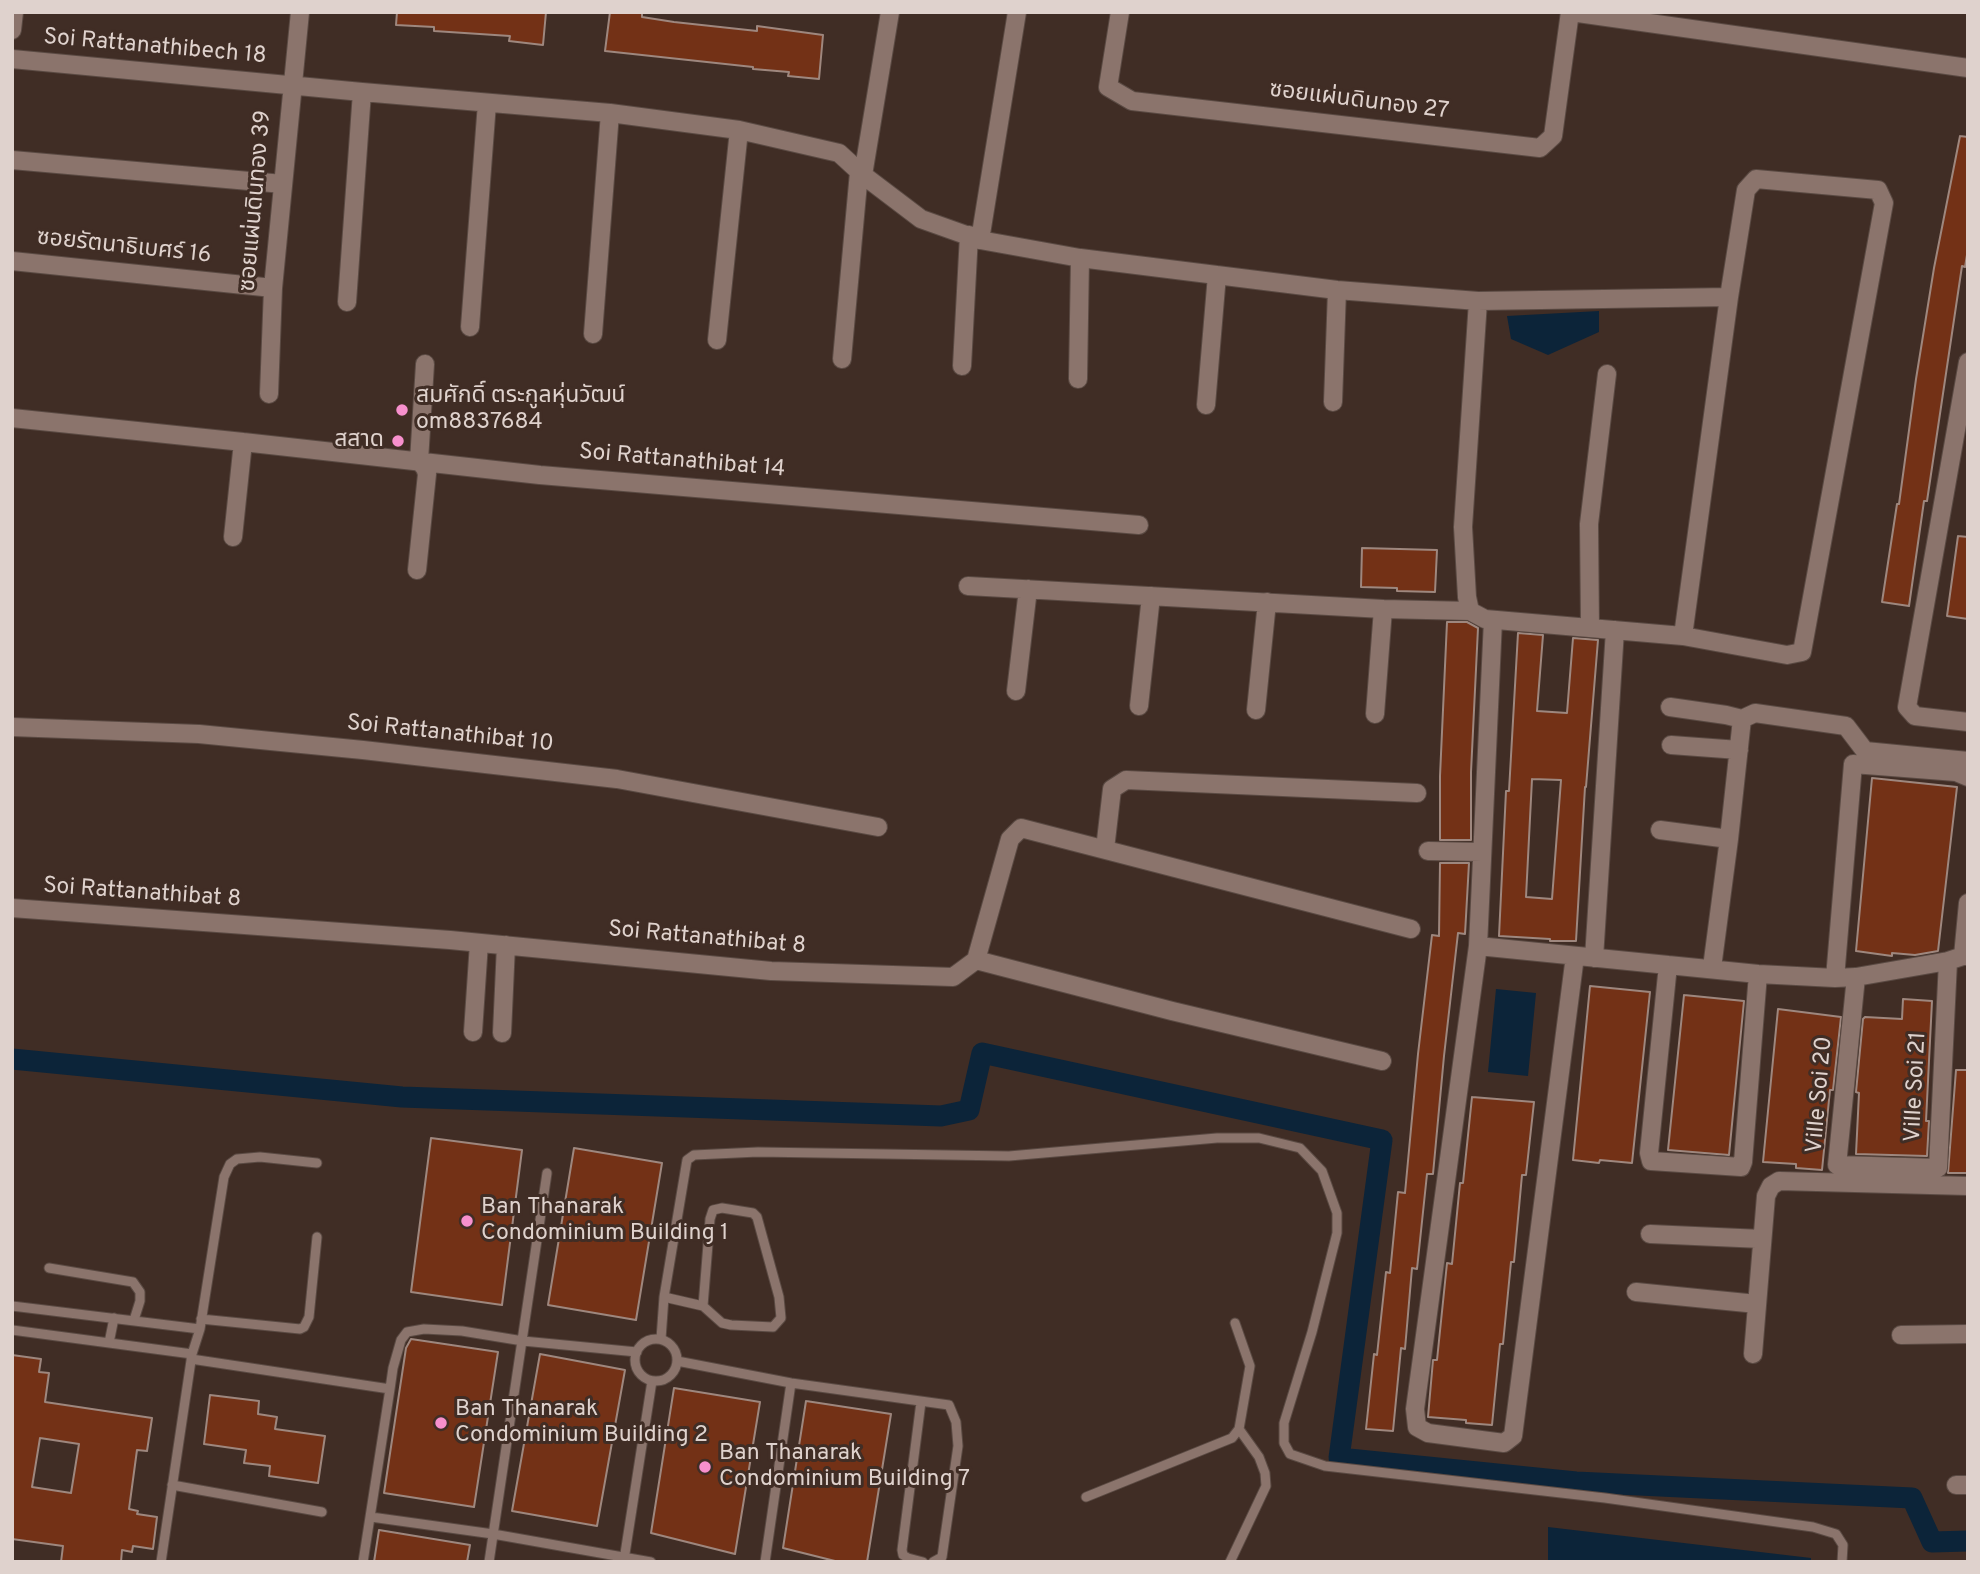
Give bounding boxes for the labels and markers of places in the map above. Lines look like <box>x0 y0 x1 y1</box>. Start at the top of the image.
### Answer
place label: สมศักดิ์ ตระกูลหุ่นวัฒน์ om8837684 <box>416 383 625 437</box>
marker: สมศักดิ์ ตระกูลหุ่นวัฒน์ om8837684 <box>394 402 410 418</box>
place label: สสาด <box>334 427 384 455</box>
marker: สสาด <box>390 433 406 449</box>
place label: Ban Thanarak Condominium Building 1 <box>481 1194 729 1248</box>
marker: Ban Thanarak Condominium Building 1 <box>459 1213 475 1229</box>
place label: Ban Thanarak Condominium Building 2 <box>455 1396 708 1450</box>
marker: Ban Thanarak Condominium Building 2 <box>433 1415 449 1431</box>
place label: Ban Thanarak Condominium Building 7 <box>719 1440 970 1494</box>
marker: Ban Thanarak Condominium Building 7 <box>697 1459 713 1475</box>

